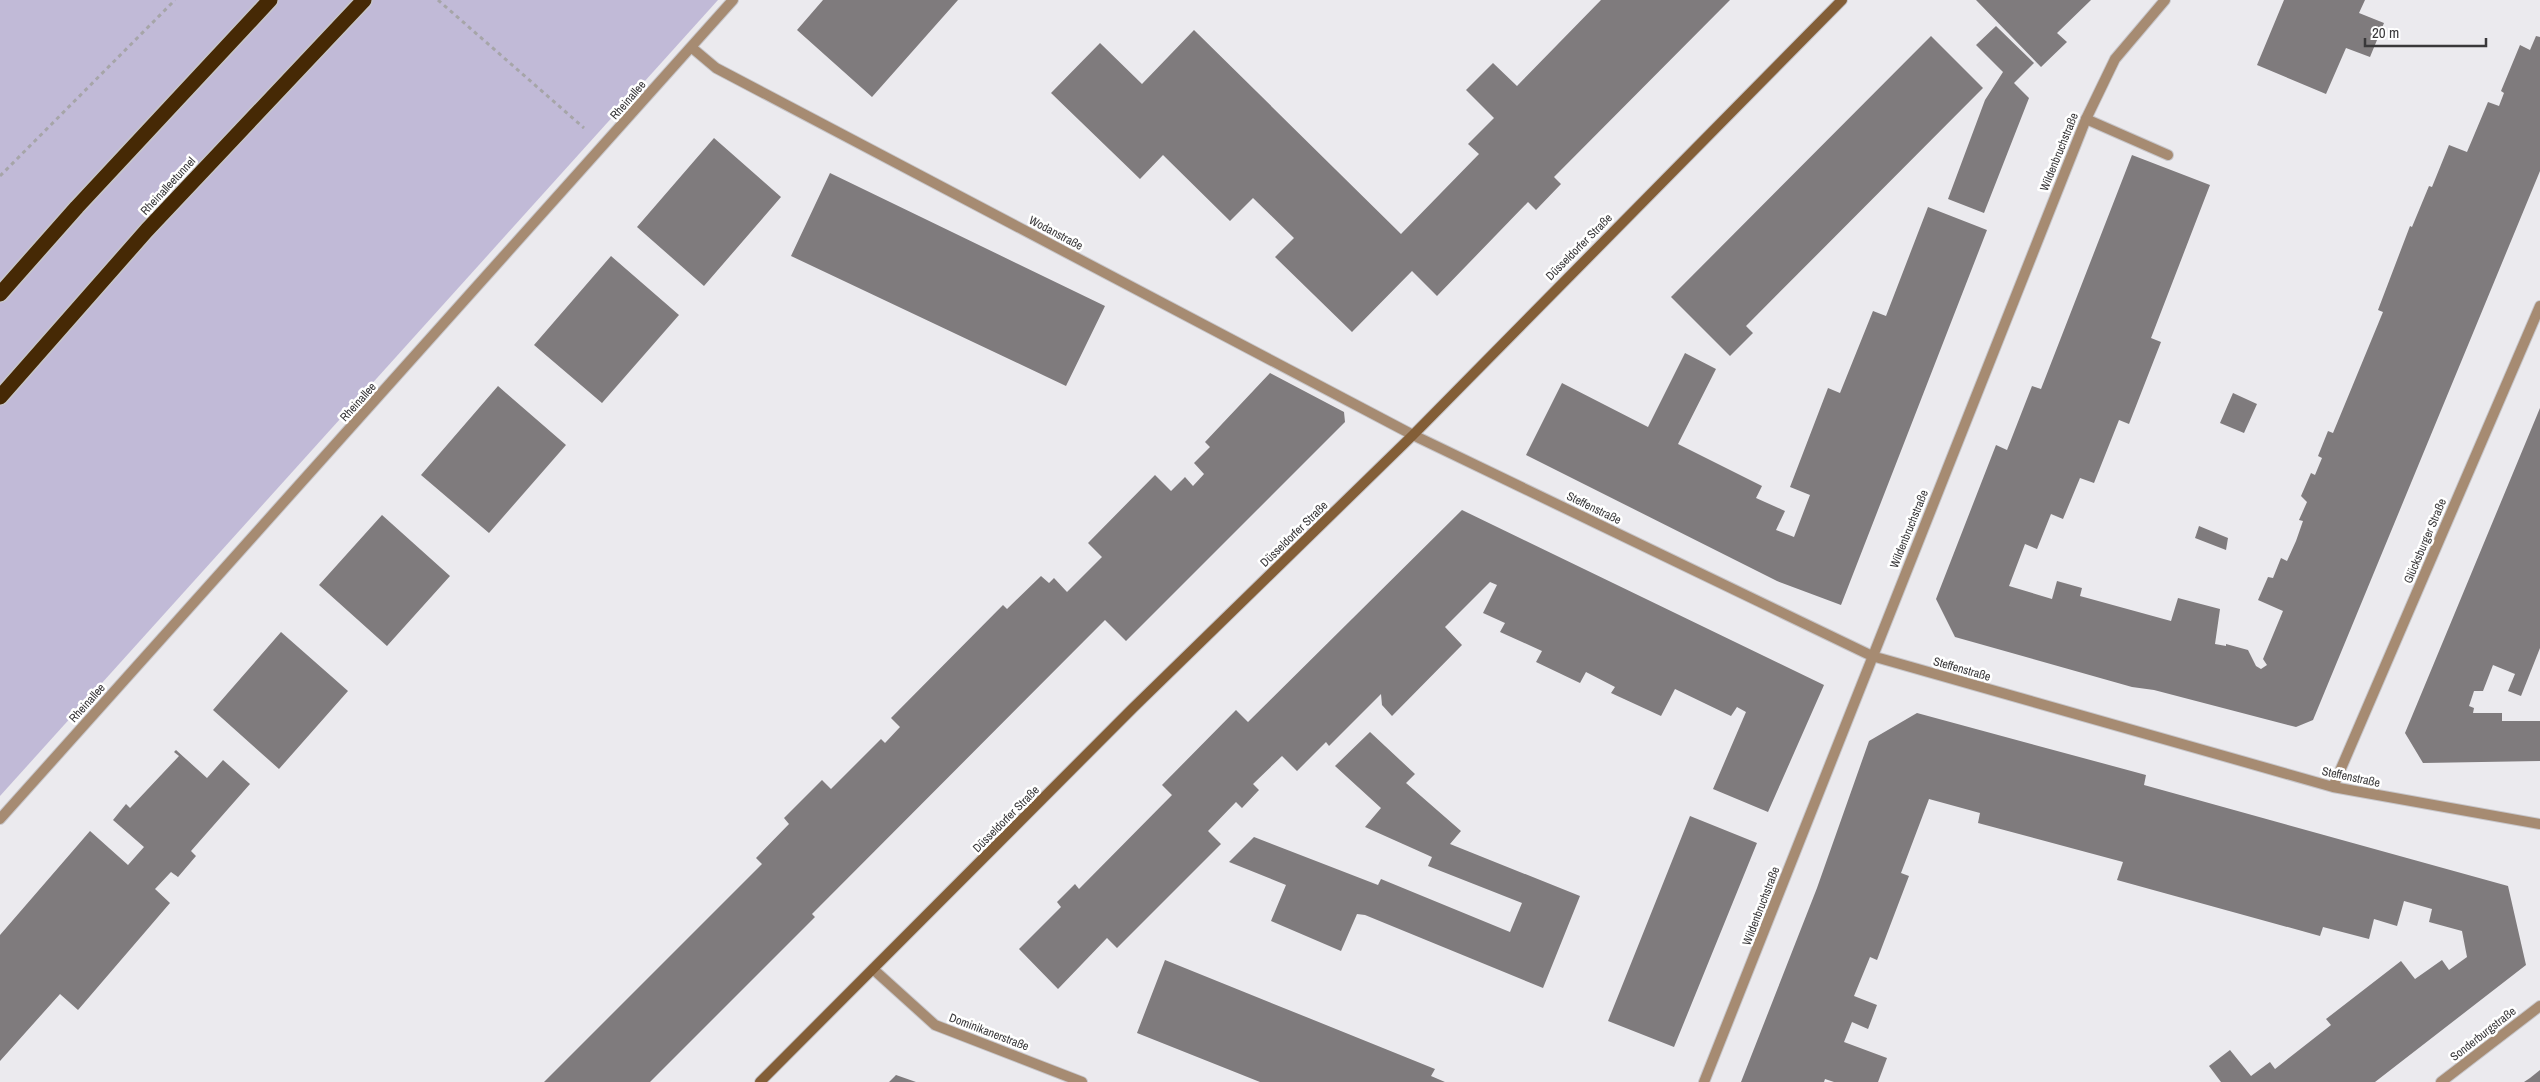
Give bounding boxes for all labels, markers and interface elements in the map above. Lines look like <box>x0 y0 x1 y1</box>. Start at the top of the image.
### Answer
scale bar <box>2365 15 2486 47</box>
text: 20 m <box>2372 22 2399 43</box>
street label: Rheinallee <box>607 77 649 123</box>
street label: Wildenbruchstraße <box>2036 110 2082 194</box>
street label: Rheinalleetunnel <box>137 154 199 218</box>
street label: Düsseldorfer Straße <box>1542 210 1616 284</box>
street label: Wodanstraße <box>1026 212 1086 254</box>
street label: Rheinallee <box>336 379 380 425</box>
street label: Wildenbruchstraße <box>1886 487 1932 571</box>
street label: Steffenstraße <box>1564 488 1624 528</box>
street label: Glücksburger Straße <box>2400 496 2450 586</box>
street label: Düsseldorfer Straße <box>1257 498 1331 570</box>
street label: Steffenstraße <box>1931 653 1993 685</box>
street label: Rheinallee <box>65 680 109 726</box>
street label: Steffenstraße <box>2321 763 2381 791</box>
street label: Düsseldorfer Straße <box>969 782 1043 856</box>
street label: Wildenbruchstraße <box>1739 864 1783 948</box>
street label: Sonderburgstraße <box>2447 1003 2519 1065</box>
street label: Dominikanerstraße <box>947 1009 1031 1055</box>

